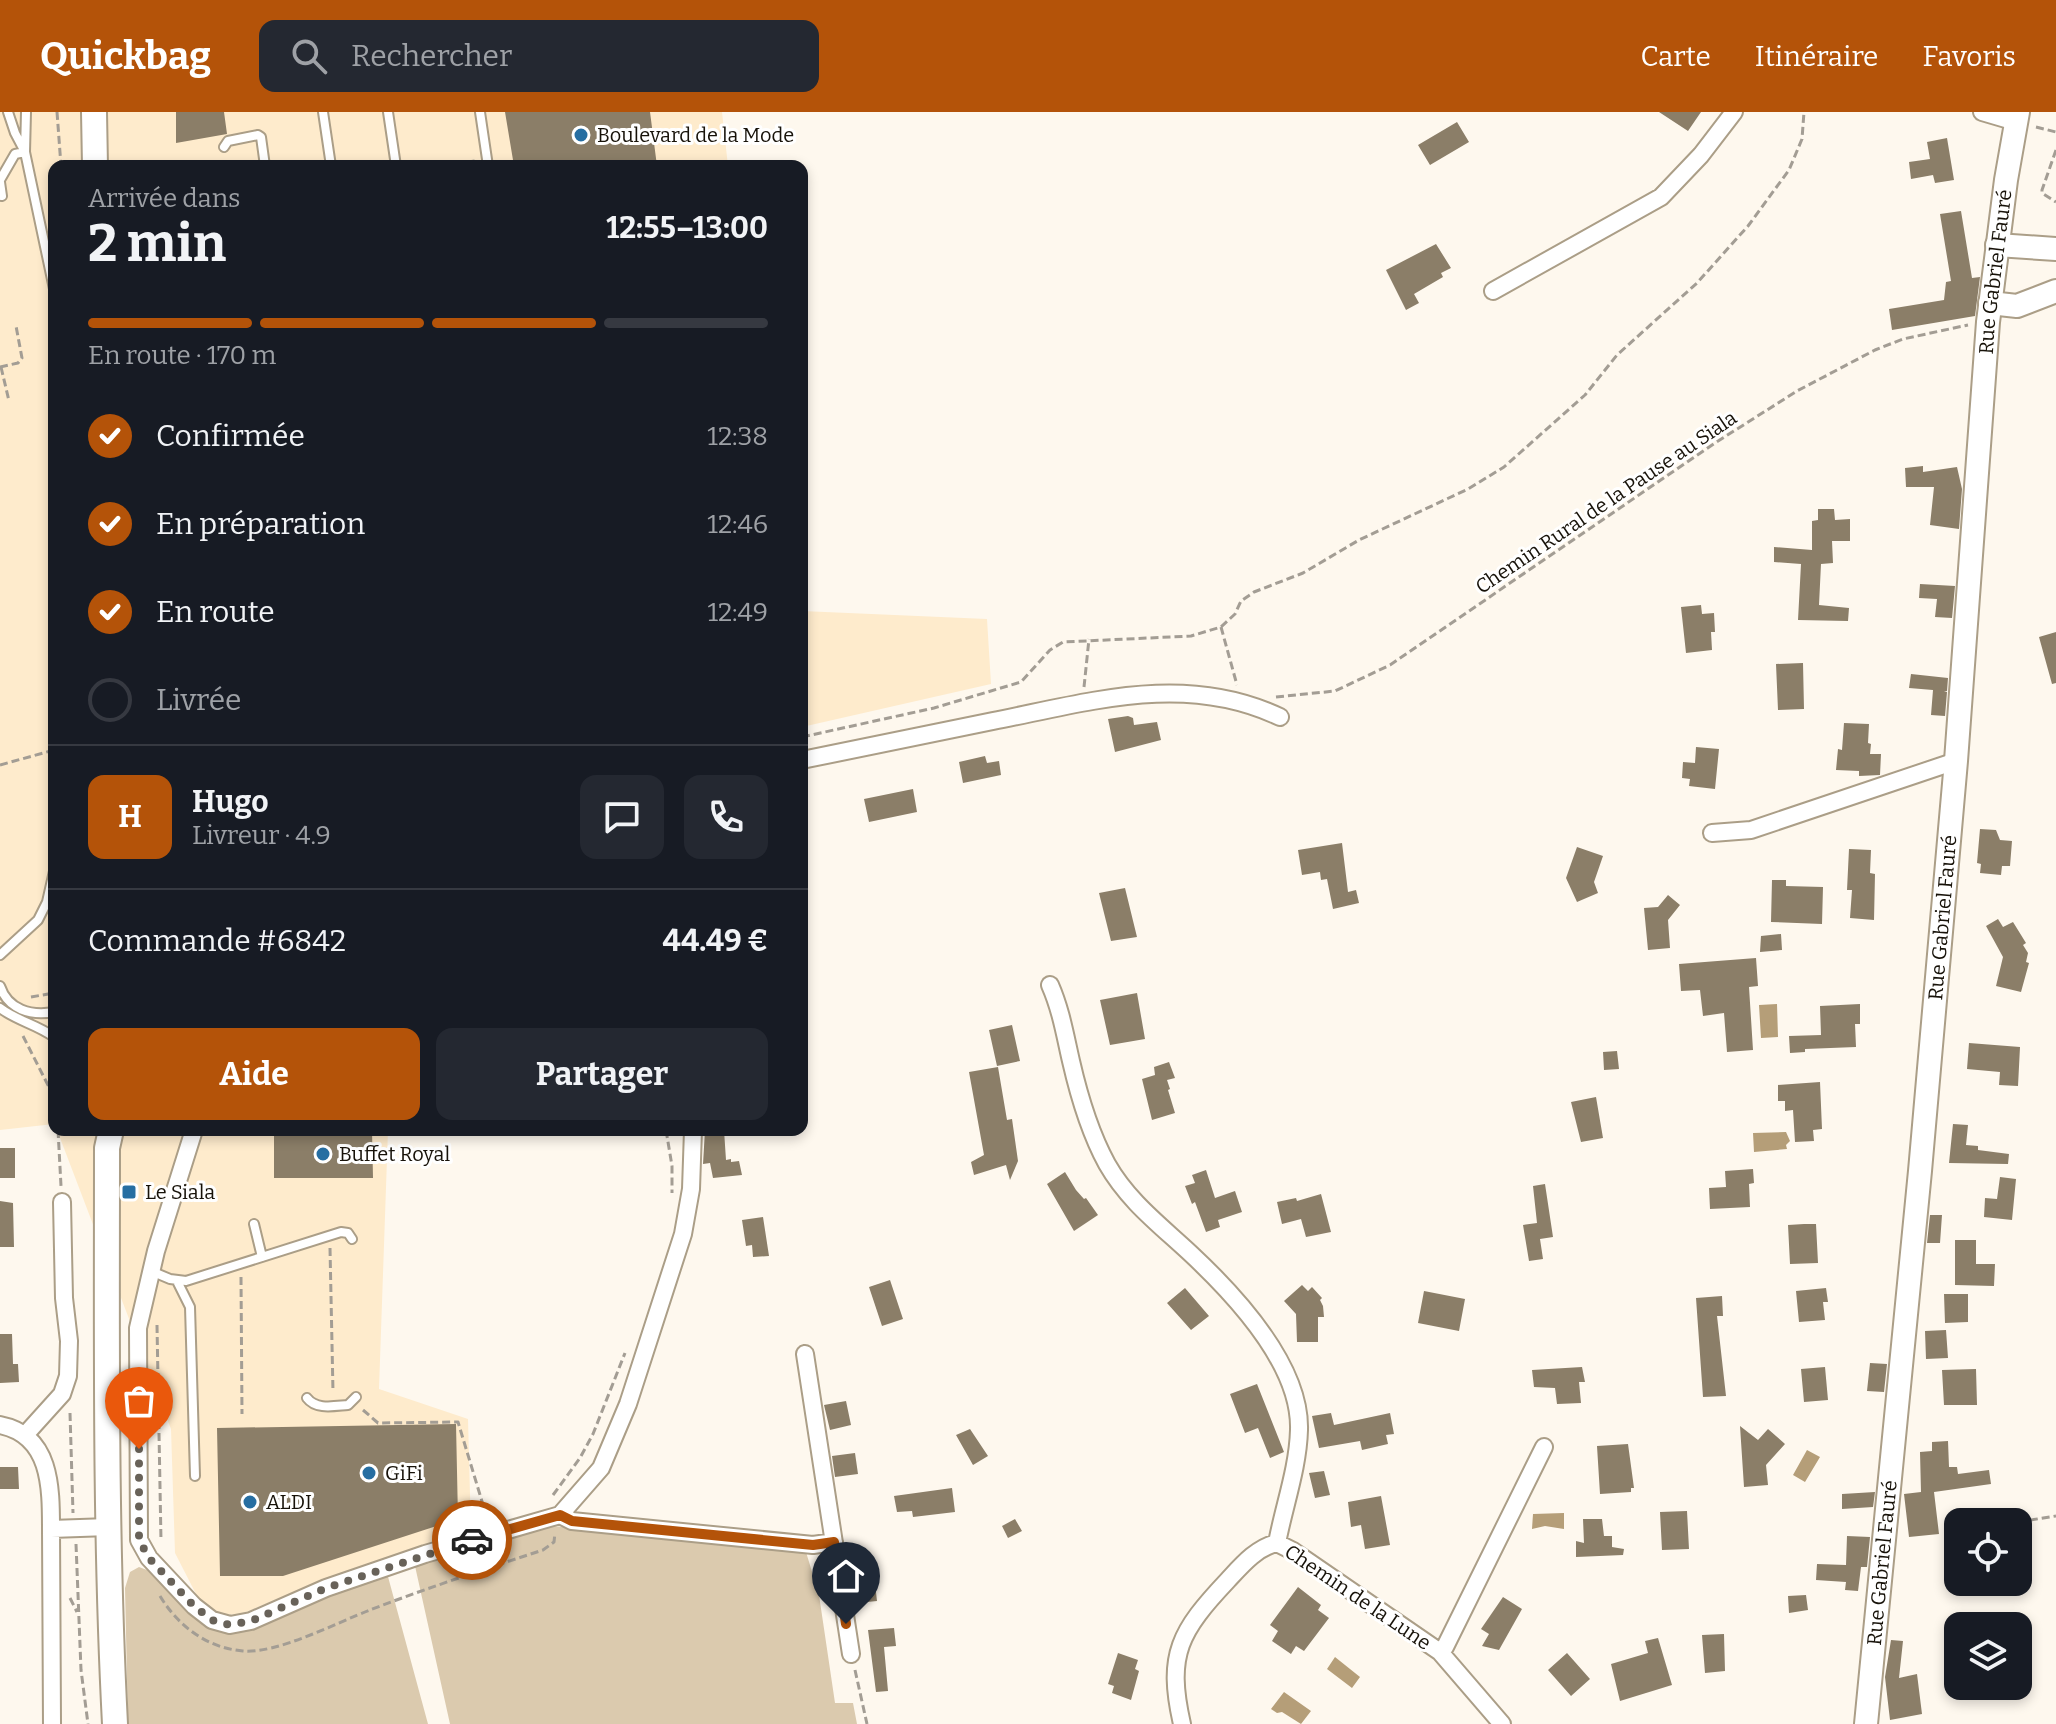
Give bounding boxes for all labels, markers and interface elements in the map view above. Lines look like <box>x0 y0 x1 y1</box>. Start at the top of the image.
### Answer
search box <box>259 20 819 92</box>
text: Quickbag <box>40 33 211 79</box>
icon: search <box>287 34 331 78</box>
text: Rechercher <box>351 38 512 74</box>
text: Carte <box>1641 40 1711 73</box>
text: Itinéraire <box>1755 40 1878 73</box>
text: Favoris <box>1922 40 2016 73</box>
place label: Boulevard de la Mode <box>597 123 794 147</box>
marker: Boulevard de la Mode <box>572 126 590 144</box>
text: Arrivée dans <box>88 183 241 214</box>
street label: Rue Gabriel Fauré <box>1974 188 2017 355</box>
text: 12:55–13:00 <box>606 210 768 246</box>
text: 2 min <box>88 212 226 275</box>
text: En route · 170 m <box>88 340 276 371</box>
street label: Chemin Rural de la Pause au Siala <box>1471 405 1741 599</box>
icon: check <box>88 414 132 458</box>
text: Confirmée <box>156 418 305 454</box>
text: 12:38 <box>707 421 768 452</box>
icon: check <box>88 502 132 546</box>
text: En préparation <box>156 506 365 542</box>
text: 12:46 <box>707 509 768 540</box>
icon: check <box>88 590 132 634</box>
text: En route <box>156 594 275 630</box>
text: 12:49 <box>707 597 768 628</box>
text: Livrée <box>156 682 242 718</box>
button: chat <box>580 775 664 859</box>
button: phone <box>684 775 768 859</box>
text: Hugo <box>192 784 269 820</box>
text: H <box>118 799 142 835</box>
text: Livreur · 4.9 <box>192 820 331 851</box>
street label: Rue Gabriel Fauré <box>1923 834 1961 1001</box>
text: Commande #6842 <box>88 923 346 959</box>
text: 44.49 € <box>663 923 768 959</box>
button: Aide <box>88 1028 420 1120</box>
button: Partager <box>436 1028 768 1120</box>
place label: Buffet Royal <box>339 1142 450 1166</box>
marker: Buffet Royal <box>314 1145 332 1163</box>
place label: Le Siala <box>145 1180 215 1204</box>
marker: Le Siala <box>120 1183 138 1201</box>
pin <box>105 1367 173 1449</box>
icon: bag <box>117 1379 161 1423</box>
place label: GiFi <box>385 1461 423 1485</box>
marker: GiFi <box>360 1464 378 1482</box>
street label: Rue Gabriel Fauré <box>1862 1479 1902 1646</box>
place label: ALDI <box>266 1490 312 1514</box>
marker: ALDI <box>241 1493 259 1511</box>
courier <box>432 1500 512 1580</box>
map controls <box>1944 1508 2032 1700</box>
button: locate <box>1944 1508 2032 1596</box>
icon: car <box>450 1518 494 1562</box>
street label: Chemin de la Lune <box>1280 1539 1436 1655</box>
pin <box>812 1542 880 1624</box>
icon: home <box>824 1554 868 1598</box>
button: layers <box>1944 1612 2032 1700</box>

